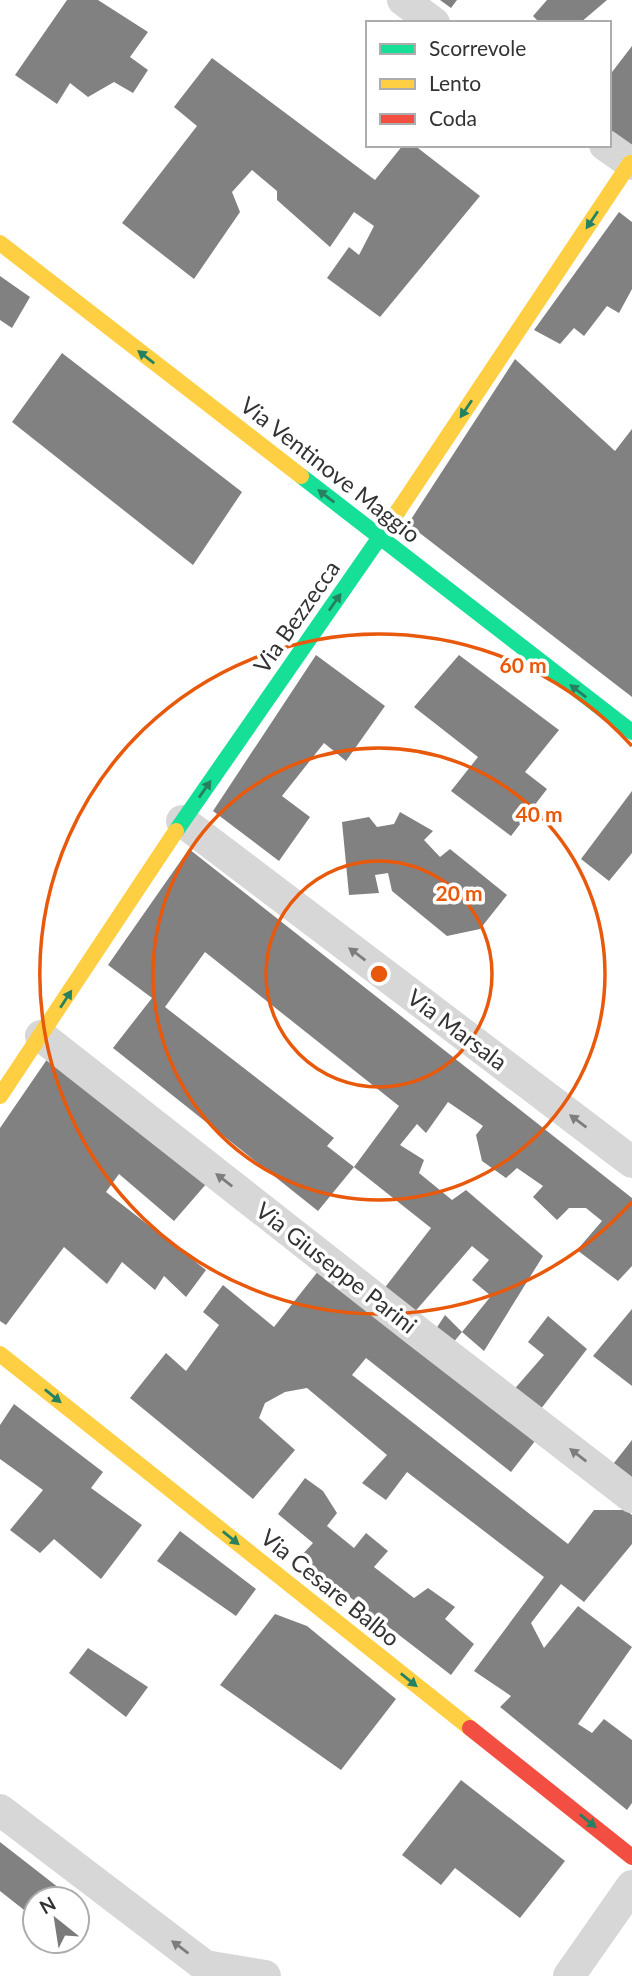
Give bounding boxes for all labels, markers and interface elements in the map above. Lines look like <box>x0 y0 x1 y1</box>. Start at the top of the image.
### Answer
legend <box>366 21 611 147</box>
text: Scorrevole <box>429 35 526 60</box>
text: Lento <box>429 70 481 95</box>
text: Coda <box>429 105 477 130</box>
one-way arrow <box>586 210 599 229</box>
one-way arrow <box>138 349 156 364</box>
street label: Via Ventinove Maggio <box>235 390 426 548</box>
one-way arrow <box>459 400 473 418</box>
one-way arrow <box>318 489 336 504</box>
street label: Via Bezzecca <box>247 555 345 678</box>
one-way arrow <box>328 593 342 611</box>
text: 60 m <box>499 652 547 677</box>
one-way arrow <box>569 684 587 698</box>
one-way arrow <box>198 780 212 798</box>
text: 40 m <box>515 801 563 826</box>
text: 20 m <box>435 880 483 905</box>
one-way arrow <box>348 947 366 961</box>
centre of rings <box>367 962 391 986</box>
street label: Via Marsala <box>402 983 513 1076</box>
one-way arrow <box>59 990 73 1008</box>
one-way arrow <box>569 1113 587 1128</box>
one-way arrow <box>216 1173 234 1188</box>
street label: Via Giuseppe Parini <box>251 1196 423 1339</box>
one-way arrow <box>44 1389 62 1404</box>
one-way arrow <box>569 1449 587 1463</box>
street label: Via Cesare Balbo <box>256 1523 406 1652</box>
one-way arrow <box>223 1530 240 1545</box>
one-way arrow <box>400 1672 418 1687</box>
one-way arrow <box>578 1814 596 1829</box>
north arrow <box>21 1885 91 1955</box>
text: N <box>35 1891 59 1918</box>
one-way arrow <box>171 1940 189 1954</box>

